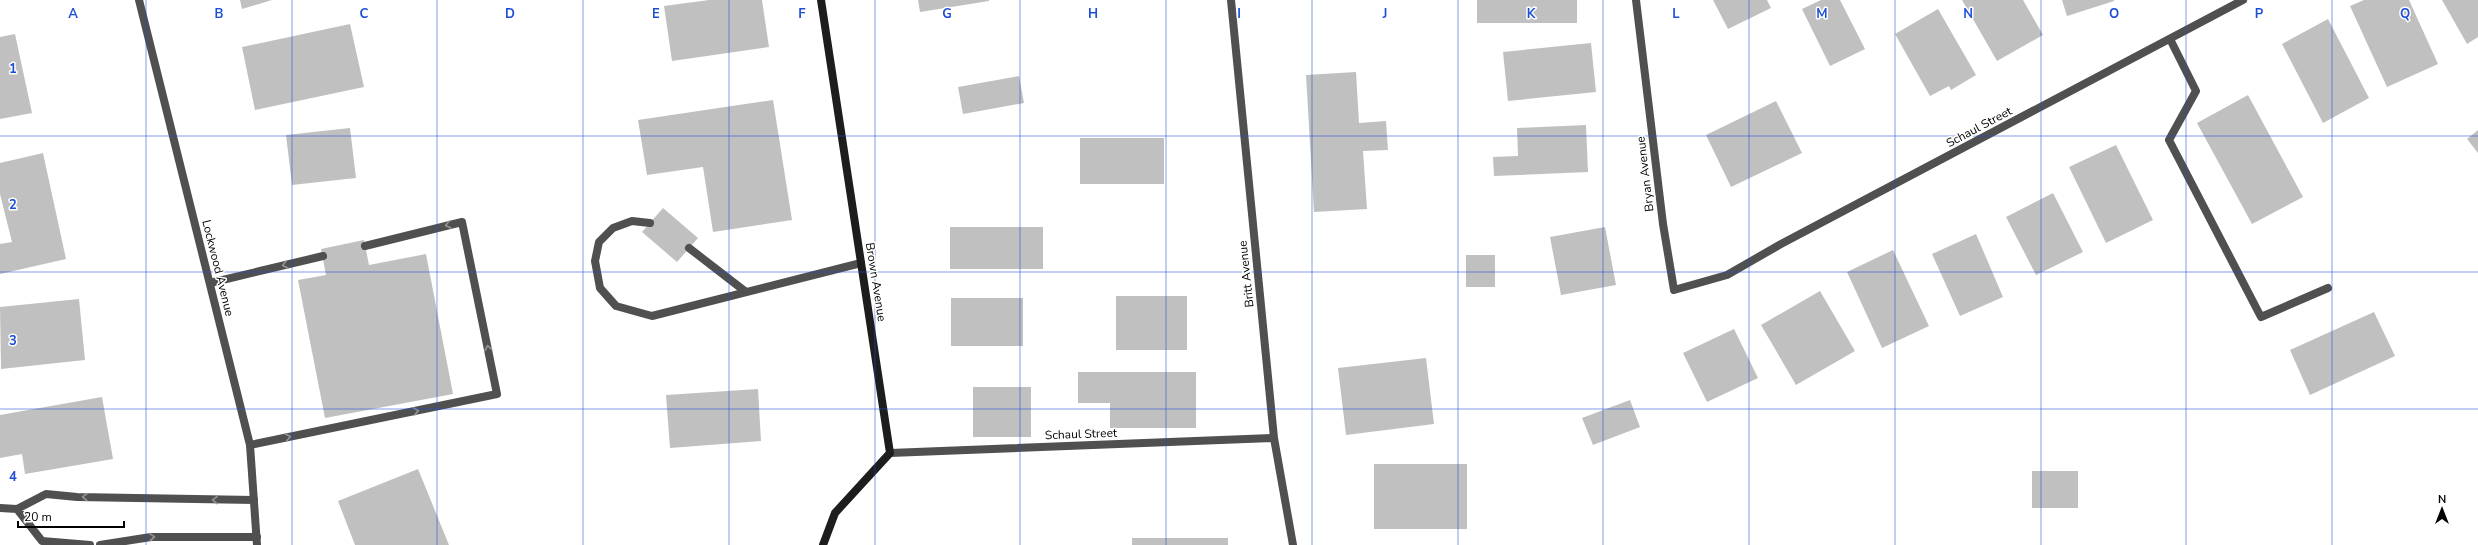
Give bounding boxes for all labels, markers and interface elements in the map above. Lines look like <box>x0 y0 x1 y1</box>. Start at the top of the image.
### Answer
text: A <box>68 5 78 23</box>
text: B <box>215 5 224 23</box>
text: C <box>360 5 369 23</box>
text: D <box>505 5 515 23</box>
text: E <box>652 5 660 23</box>
text: F <box>798 5 806 23</box>
text: G <box>942 5 952 23</box>
text: H <box>1088 5 1098 23</box>
text: I <box>1237 5 1241 23</box>
text: J <box>1382 5 1387 23</box>
text: K <box>1527 5 1536 23</box>
text: L <box>1672 5 1680 23</box>
text: M <box>1816 5 1828 23</box>
text: N <box>1963 5 1973 23</box>
text: O <box>2109 5 2119 23</box>
text: P <box>2255 5 2264 23</box>
text: Q <box>2400 5 2410 23</box>
text: 1 <box>9 60 17 78</box>
street label: Schaul Street <box>1943 103 2015 151</box>
street label: Bryan Avenue <box>1632 135 1658 213</box>
text: 2 <box>9 196 17 214</box>
street label: Lockwood Avenue <box>198 218 238 318</box>
one-way arrow <box>444 221 451 229</box>
street label: Britt Avenue <box>1235 240 1257 308</box>
street label: Brown Avenue <box>862 241 890 323</box>
one-way arrow <box>282 261 288 269</box>
text: 3 <box>9 332 17 350</box>
one-way arrow <box>484 345 492 351</box>
one-way arrow <box>413 407 419 415</box>
street label: Schaul Street <box>1045 425 1118 443</box>
one-way arrow <box>285 433 292 442</box>
text: 4 <box>9 468 17 486</box>
north arrow <box>2422 489 2462 529</box>
text: N <box>2438 492 2446 507</box>
one-way arrow <box>82 493 88 501</box>
one-way arrow <box>212 496 218 504</box>
scale bar <box>18 503 124 529</box>
text: 20 m <box>24 509 52 525</box>
one-way arrow <box>149 533 155 542</box>

